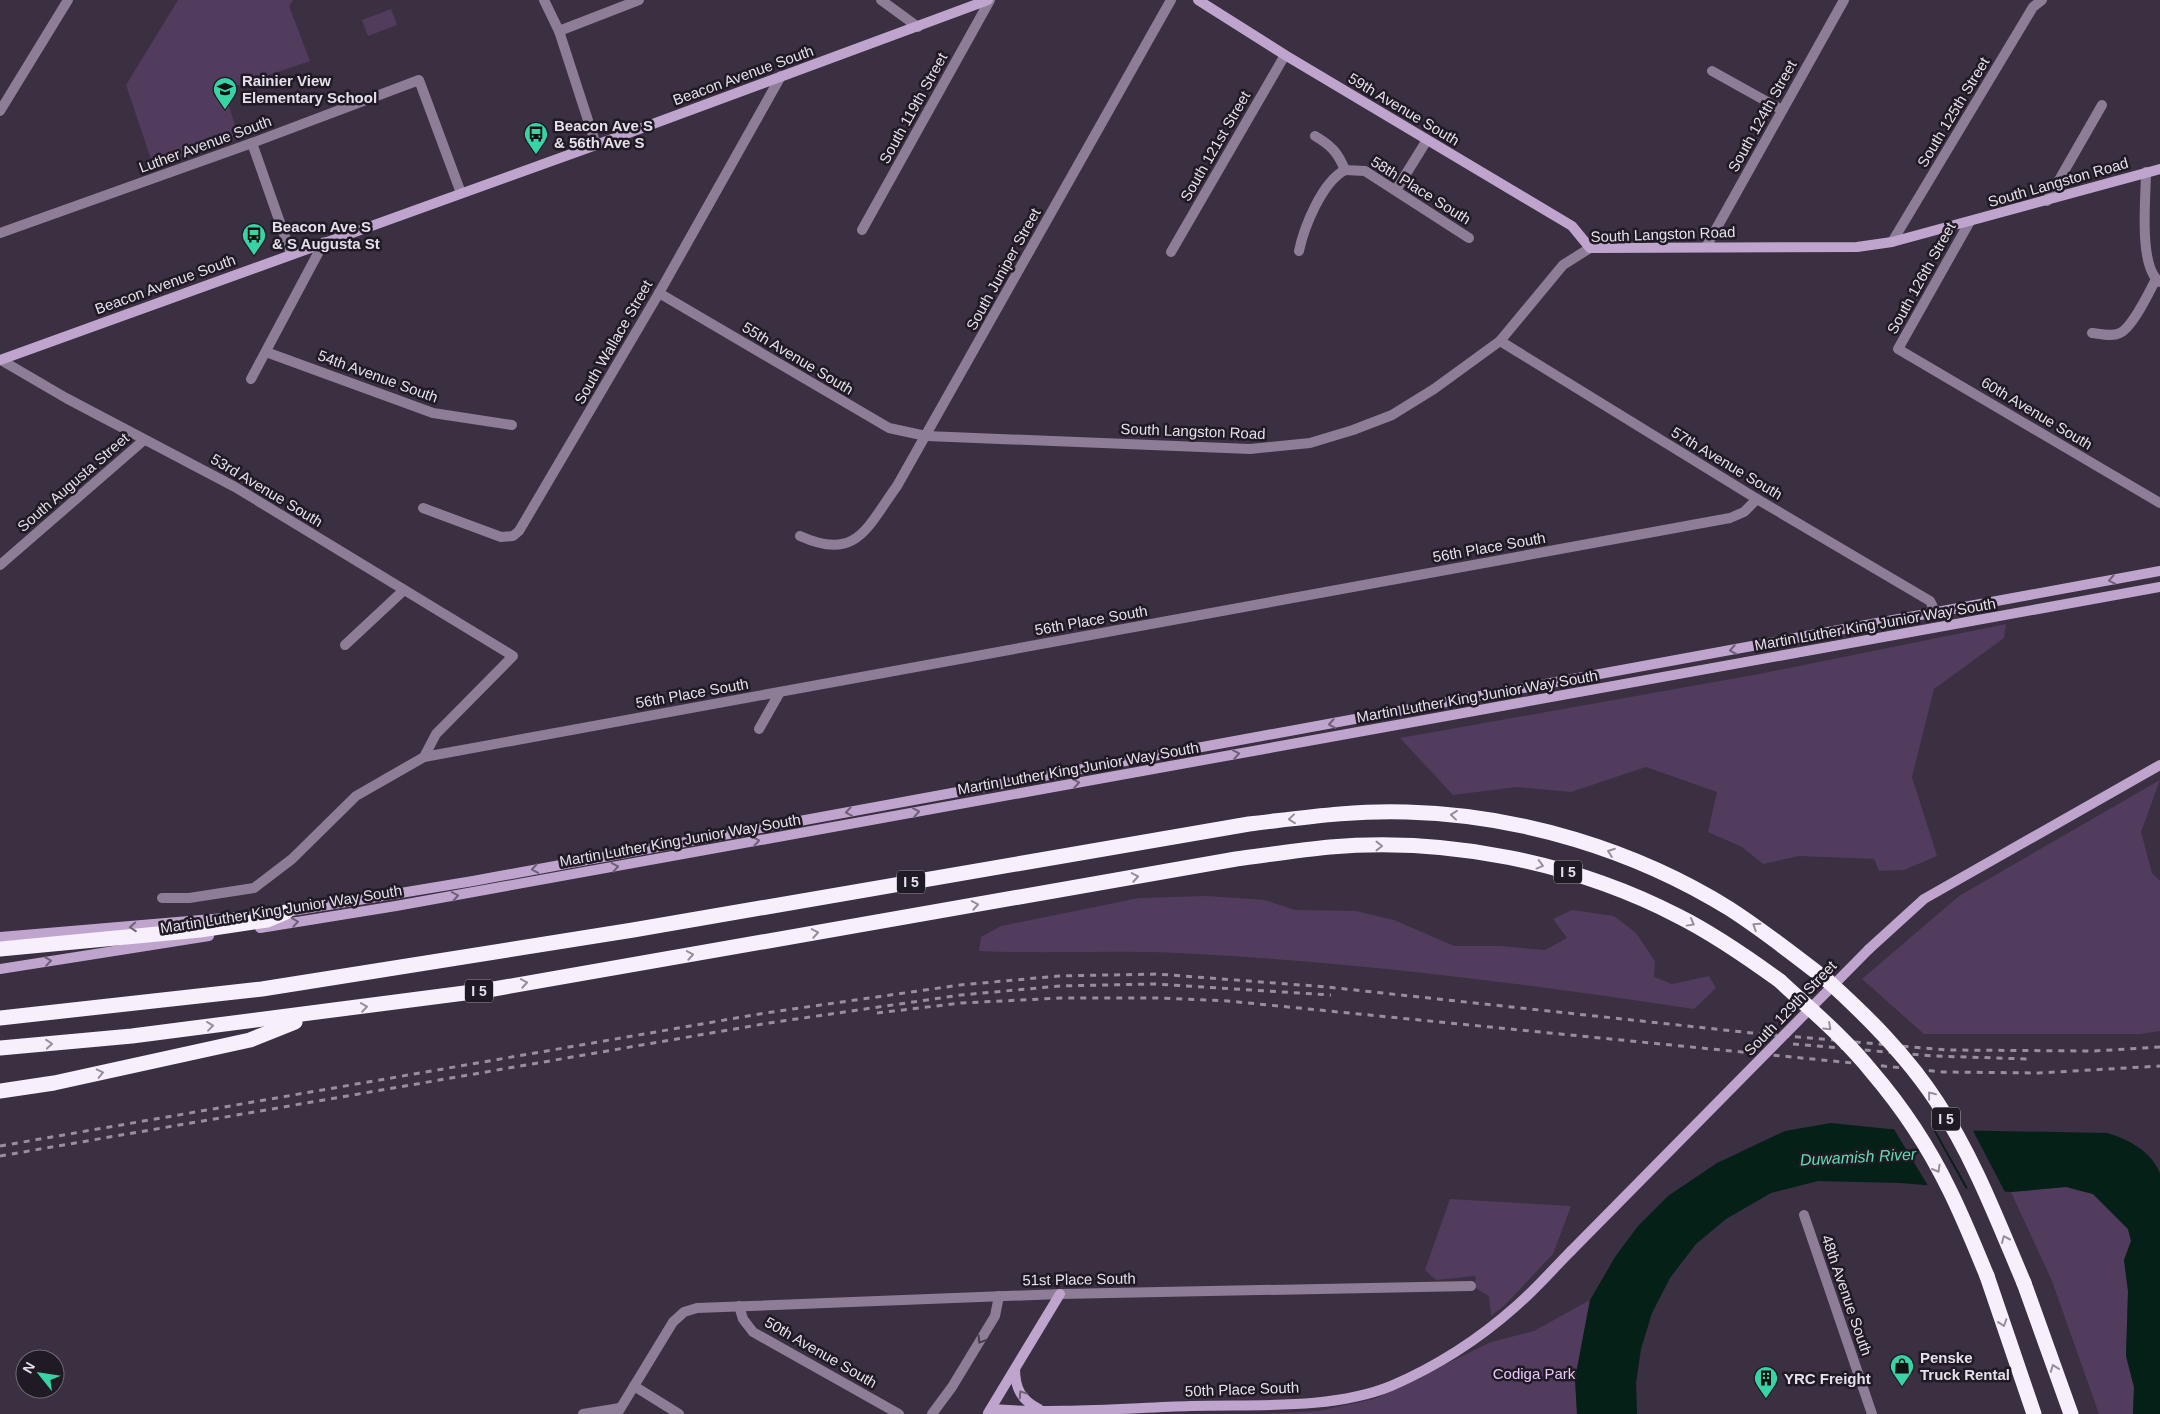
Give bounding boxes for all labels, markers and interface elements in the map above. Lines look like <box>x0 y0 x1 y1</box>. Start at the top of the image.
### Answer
street label: Beacon Avenue South <box>670 42 816 108</box>
street label: South 119th Street <box>876 49 951 166</box>
street label: South 125th Street <box>1914 53 1993 170</box>
street label: South 124th Street <box>1724 56 1800 175</box>
street label: 59th Avenue South <box>1345 69 1463 149</box>
place label: Rainier View Elementary School <box>242 72 377 106</box>
school or university icon: Rainier View Elementary School <box>212 76 238 110</box>
street label: South 121st Street <box>1177 87 1254 204</box>
street label: Luther Avenue South <box>136 112 274 176</box>
place label: Beacon Ave S & 56th Ave S <box>554 117 653 151</box>
bus stop icon: Beacon Ave S & 56th Ave S <box>523 121 549 155</box>
street label: 58th Place South <box>1368 153 1474 227</box>
street label: South Langston Road <box>1986 154 2130 210</box>
street label: South Juniper Street <box>962 204 1044 333</box>
place label: Beacon Ave S & S Augusta St <box>272 218 380 252</box>
street label: South 126th Street <box>1883 218 1959 337</box>
bus stop icon: Beacon Ave S & S Augusta St <box>241 222 267 256</box>
street label: South Langston Road <box>1590 223 1736 245</box>
street label: Beacon Avenue South <box>92 251 238 317</box>
street label: South Wallace Street <box>571 276 656 407</box>
street label: 55th Avenue South <box>739 318 857 398</box>
street label: 54th Avenue South <box>316 346 440 406</box>
street label: 60th Avenue South <box>1978 373 2096 453</box>
street label: South Langston Road <box>1120 420 1266 442</box>
street label: 57th Avenue South <box>1668 423 1786 503</box>
street label: South Augusta Street <box>14 429 133 535</box>
street label: 53rd Avenue South <box>208 450 326 530</box>
street label: 56th Place South <box>1431 529 1547 565</box>
one-way arrow <box>2108 574 2116 584</box>
street label: Martin Luther King Junior Way South <box>1753 594 1997 654</box>
street label: 56th Place South <box>1033 602 1149 638</box>
one-way arrow <box>1729 645 1738 655</box>
street label: Martin Luther King Junior Way South <box>1355 666 1599 726</box>
street label: 56th Place South <box>634 675 750 711</box>
one-way arrow <box>1328 719 1337 729</box>
street label: Martin Luther King Junior Way South <box>956 738 1200 798</box>
one-way arrow <box>1232 750 1240 760</box>
one-way arrow <box>1072 779 1080 789</box>
one-way arrow <box>845 806 854 816</box>
one-way arrow <box>912 808 921 818</box>
street label: Martin Luther King Junior Way South <box>558 810 802 870</box>
one-way arrow <box>1450 810 1458 821</box>
one-way arrow <box>1288 813 1296 824</box>
one-way arrow <box>752 837 761 847</box>
one-way arrow <box>1376 841 1384 851</box>
one-way arrow <box>1608 848 1616 858</box>
one-way arrow <box>1536 859 1545 870</box>
road number: I 5 <box>1554 860 1582 884</box>
one-way arrow <box>611 862 620 872</box>
one-way arrow <box>530 864 539 874</box>
road number: I 5 <box>897 870 925 894</box>
one-way arrow <box>1130 872 1139 882</box>
street label: Martin Luther King Junior Way South <box>159 881 403 937</box>
one-way arrow <box>451 891 460 901</box>
one-way arrow <box>970 900 979 910</box>
one-way arrow <box>1686 917 1695 927</box>
one-way arrow <box>291 918 299 928</box>
one-way arrow <box>128 921 136 932</box>
one-way arrow <box>1752 923 1761 932</box>
one-way arrow <box>810 928 819 938</box>
one-way arrow <box>685 950 694 960</box>
one-way arrow <box>44 957 53 967</box>
street label: South 129th Street <box>1740 957 1840 1059</box>
road number: I 5 <box>465 979 493 1002</box>
one-way arrow <box>520 979 529 989</box>
one-way arrow <box>360 1002 368 1013</box>
one-way arrow <box>1823 1021 1832 1030</box>
one-way arrow <box>206 1022 214 1032</box>
one-way arrow <box>45 1038 53 1049</box>
one-way arrow <box>95 1068 104 1079</box>
one-way arrow <box>1928 1091 1937 1100</box>
road number: I 5 <box>1932 1108 1960 1130</box>
water label: Duwamish River <box>1799 1145 1917 1169</box>
one-way arrow <box>1931 1163 1941 1172</box>
street label: 48th Avenue South <box>1818 1232 1876 1358</box>
one-way arrow <box>2000 1235 2011 1244</box>
street label: 51st Place South <box>1022 1270 1136 1288</box>
street label: 50th Avenue South <box>762 1313 880 1391</box>
one-way arrow <box>1997 1318 2007 1326</box>
one-way arrow <box>977 1335 987 1344</box>
north arrow <box>15 1349 65 1399</box>
place label: Penske Truck Rental <box>1920 1349 2010 1383</box>
shop icon: Penske Truck Rental <box>1889 1353 1915 1387</box>
text: N <box>19 1359 38 1376</box>
park label: Codiga Park <box>1493 1365 1576 1382</box>
building icon: YRC Freight <box>1753 1365 1779 1399</box>
one-way arrow <box>2050 1365 2060 1373</box>
place label: YRC Freight <box>1784 1370 1871 1387</box>
street label: 50th Place South <box>1185 1379 1299 1399</box>
one-way arrow <box>1019 1390 1028 1400</box>

